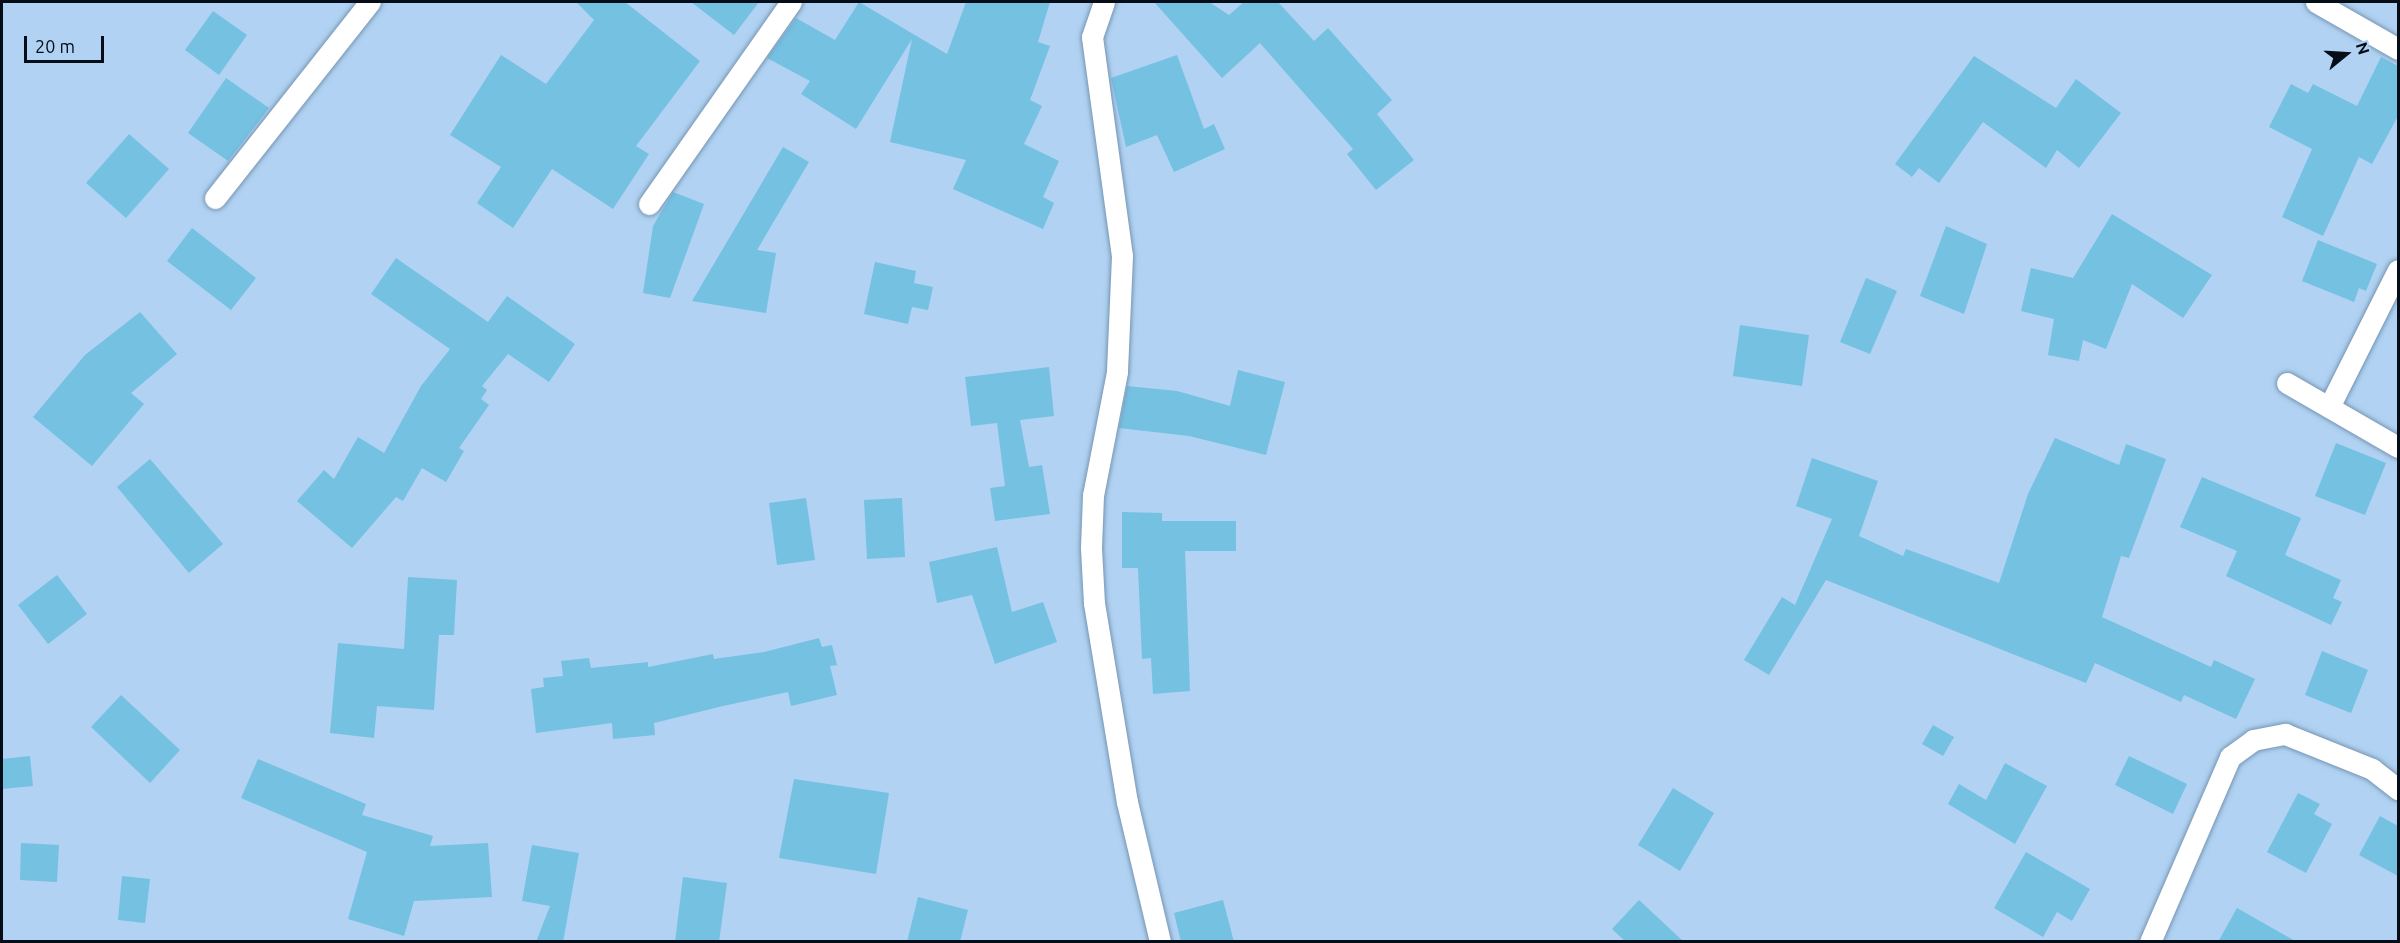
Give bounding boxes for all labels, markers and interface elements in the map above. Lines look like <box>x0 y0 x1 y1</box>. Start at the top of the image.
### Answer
scale bar <box>27 24 106 62</box>
north arrow <box>2316 24 2376 84</box>
text: 20 m <box>35 36 75 56</box>
text: N <box>2353 40 2374 57</box>

